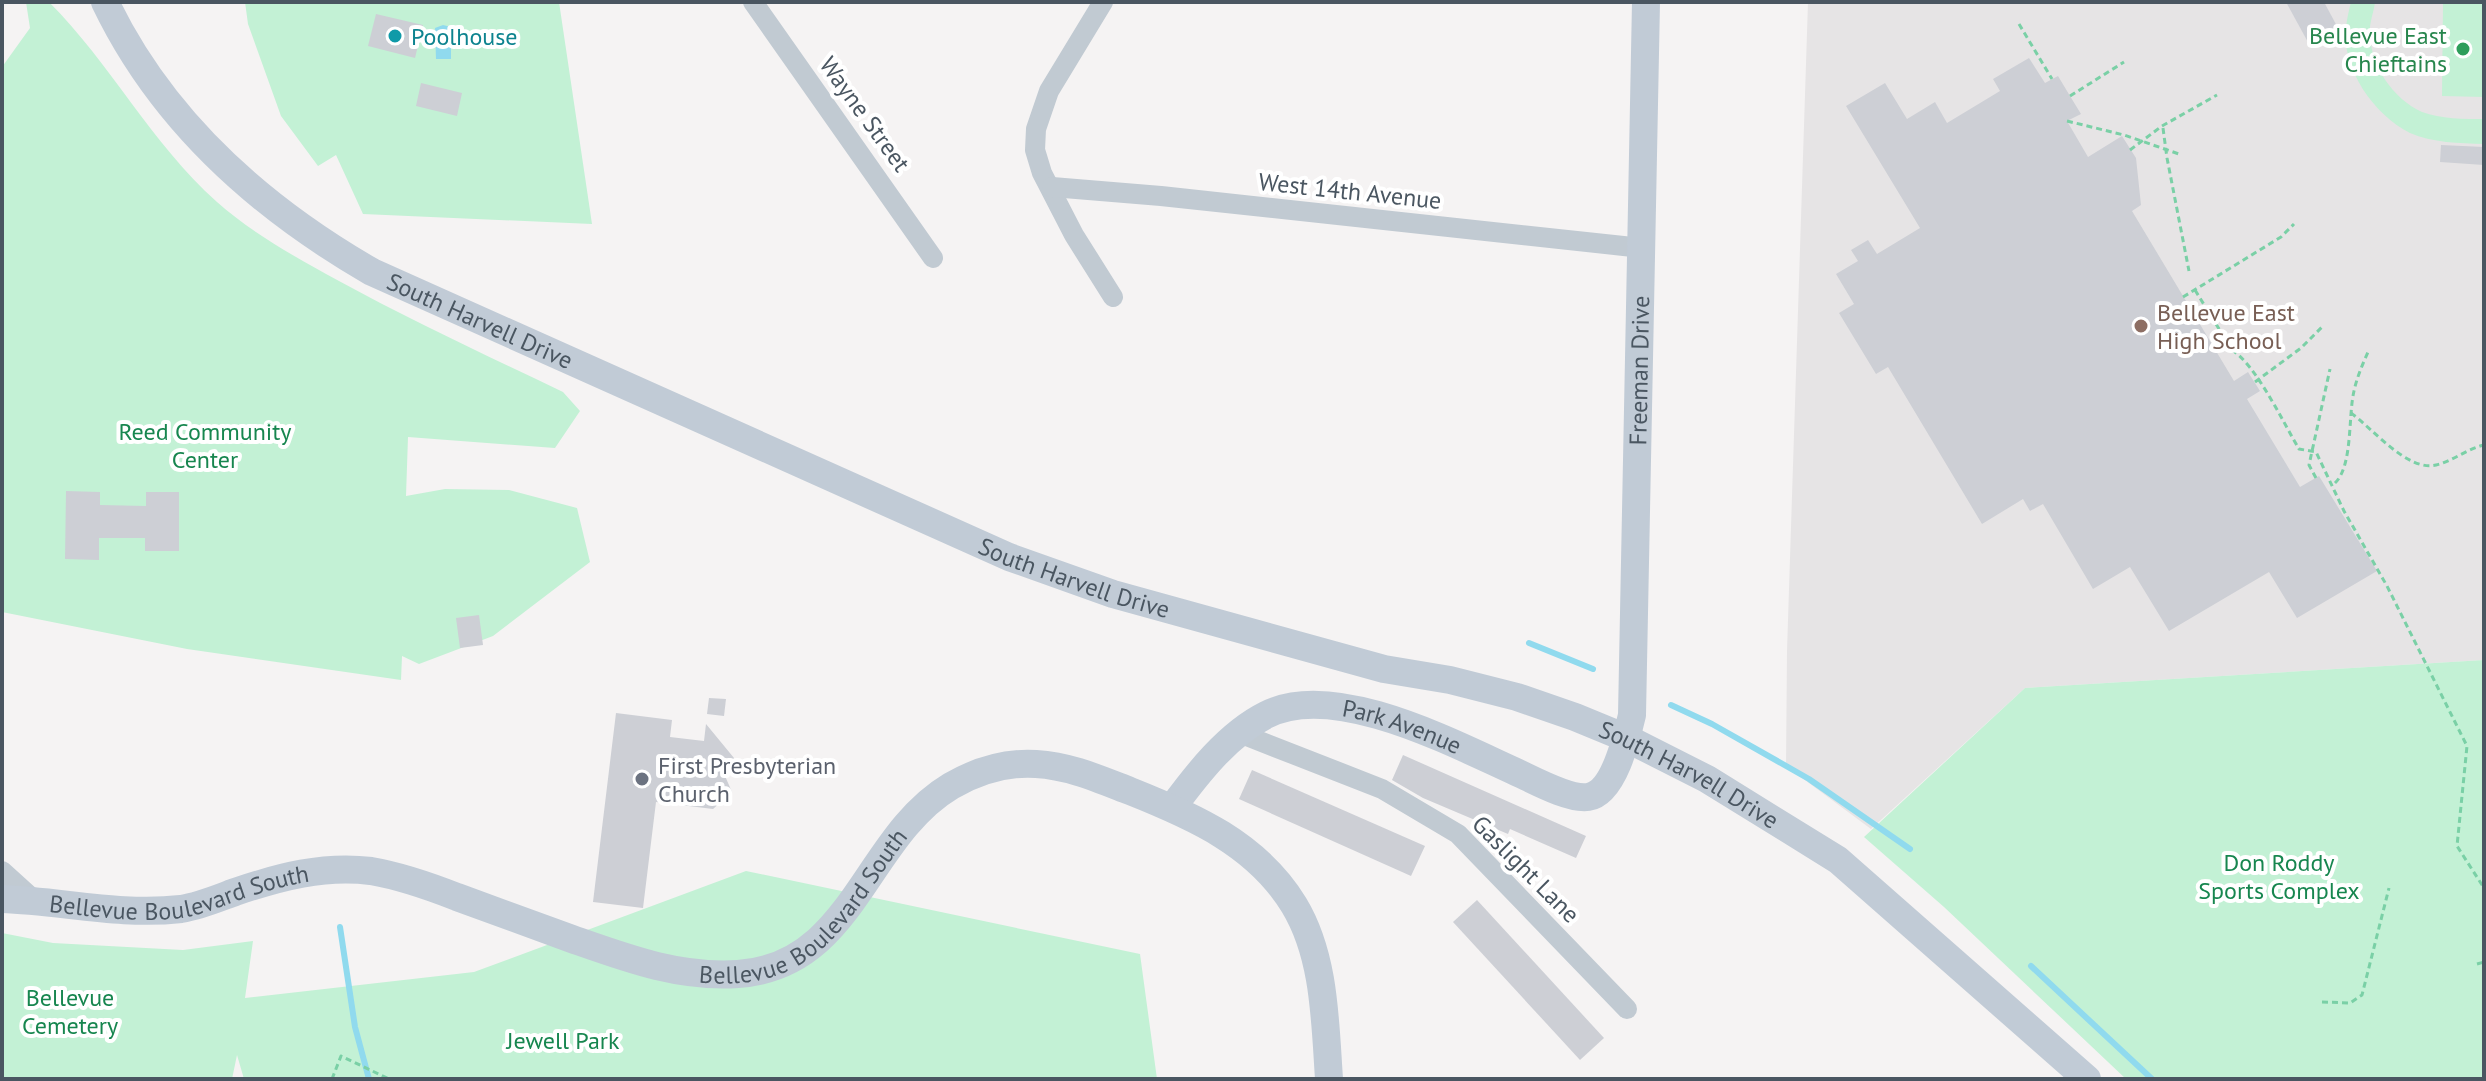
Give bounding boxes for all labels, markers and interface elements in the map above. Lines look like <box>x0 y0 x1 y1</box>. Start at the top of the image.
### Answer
place label: Bellevue East Chieftains <box>2309 20 2447 79</box>
place label: Poolhouse <box>411 21 518 52</box>
marker: Poolhouse <box>386 27 404 45</box>
marker: Bellevue East Chieftains <box>2454 40 2472 58</box>
street label: Wayne Street <box>813 50 917 178</box>
street label: West 14th Avenue <box>1257 166 1443 216</box>
street label: South Harvell Drive <box>382 265 578 375</box>
street label: Freeman Drive <box>1622 295 1656 446</box>
place label: Bellevue East High School <box>2157 297 2295 356</box>
marker: Bellevue East High School <box>2132 317 2150 335</box>
park label: Reed Community Center <box>118 416 292 475</box>
street label: South Harvell Drive <box>974 530 1173 624</box>
street label: Park Avenue <box>1340 692 1467 761</box>
street label: South Harvell Drive <box>1594 713 1785 835</box>
place label: First Presbyterian Church <box>658 750 836 809</box>
marker: First Presbyterian Church <box>633 770 651 788</box>
street label: Gaslight Lane <box>1466 809 1586 929</box>
street label: Bellevue Boulevard South <box>698 822 913 990</box>
park label: Don Roddy Sports Complex <box>2198 847 2360 906</box>
street label: Bellevue Boulevard South <box>48 857 311 926</box>
park label: Bellevue Cemetery <box>22 982 118 1041</box>
park label: Jewell Park <box>505 1025 620 1056</box>

